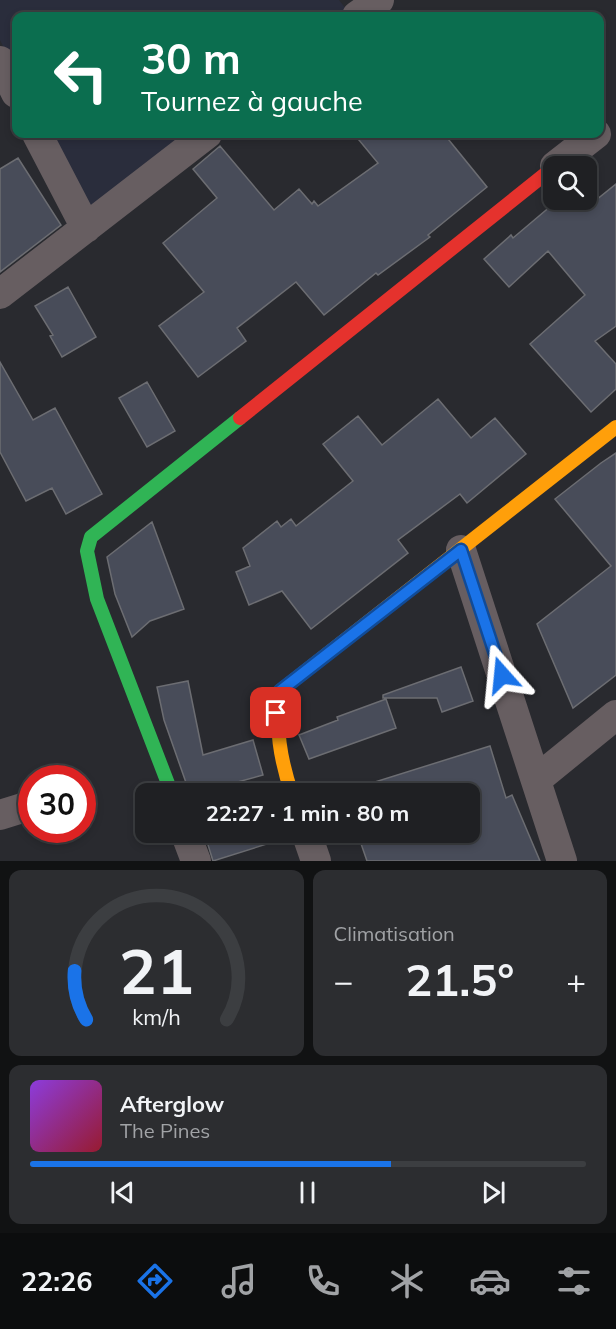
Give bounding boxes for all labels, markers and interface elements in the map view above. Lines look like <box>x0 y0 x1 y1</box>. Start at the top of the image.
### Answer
text: 30 m <box>141 32 241 85</box>
icon: left <box>42 36 120 114</box>
text: Tournez à gauche <box>141 84 363 118</box>
map controls <box>543 156 597 210</box>
button: search <box>543 156 597 210</box>
position arrow <box>470 643 534 707</box>
pin <box>250 687 301 738</box>
icon: arrive <box>259 696 292 729</box>
speed limit sign: 30 <box>18 765 96 843</box>
text: 22:27 · 1 min · 80 m <box>206 799 409 827</box>
text: Climatisation <box>334 921 455 946</box>
text: 21 <box>119 931 194 1010</box>
text: 21.5° <box>405 951 514 1007</box>
text: − <box>334 960 353 1001</box>
text: + <box>566 960 586 1001</box>
text: km/h <box>132 1003 180 1030</box>
text: Afterglow <box>120 1090 224 1118</box>
text: The Pines <box>120 1118 210 1143</box>
icon: previous <box>106 1176 139 1209</box>
icon: pause <box>291 1176 324 1209</box>
icon: next <box>477 1176 510 1209</box>
icon: directions <box>134 1260 176 1302</box>
icon: music <box>218 1260 260 1302</box>
icon: phone <box>302 1260 344 1302</box>
icon: climate <box>386 1260 428 1302</box>
icon: car <box>469 1260 511 1302</box>
icon: filters <box>553 1260 595 1302</box>
text: 22:26 <box>21 1264 92 1298</box>

